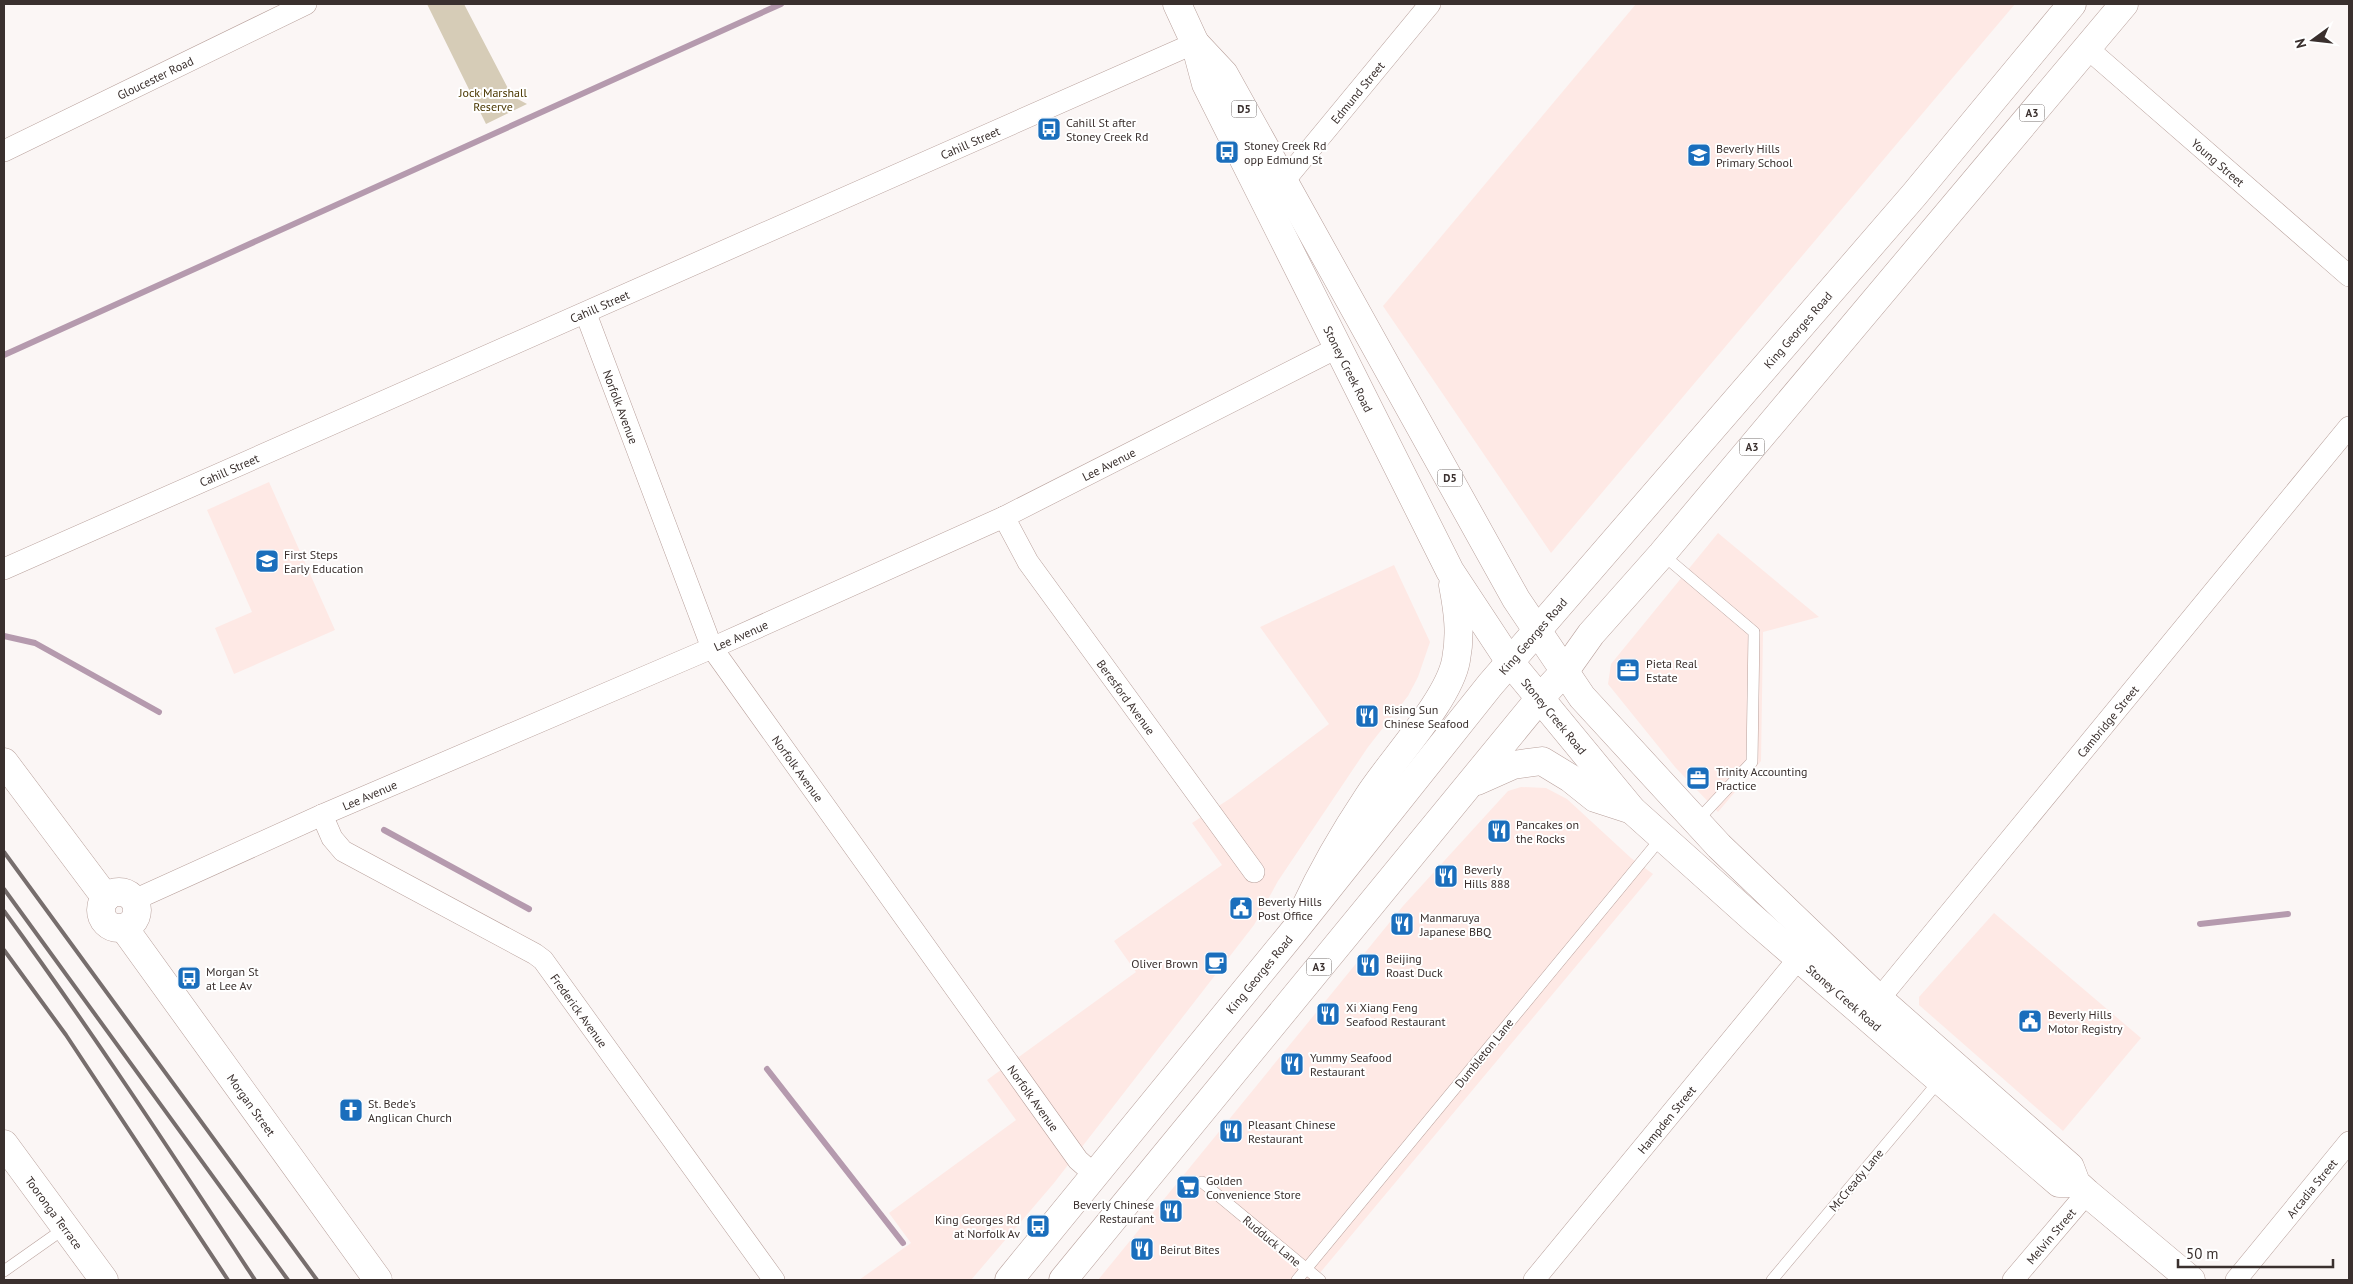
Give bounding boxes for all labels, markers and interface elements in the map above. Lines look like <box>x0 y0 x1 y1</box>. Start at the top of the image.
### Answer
north arrow <box>2288 15 2338 65</box>
text: N <box>2291 37 2310 50</box>
street label: Gloucester Road <box>115 53 196 102</box>
street label: Edmund Street <box>1327 58 1387 126</box>
park label: Jock Marshall Reserve <box>458 85 528 114</box>
road number: D5 <box>1232 100 1256 118</box>
road number: A3 <box>2020 105 2044 122</box>
place label: Cahill St after Stoney Creek Rd <box>1066 115 1148 144</box>
bus stop icon: Cahill St after Stoney Creek Rd <box>1036 116 1062 142</box>
street label: Cahill Street <box>938 123 1002 162</box>
street label: Young Street <box>2189 135 2248 189</box>
place label: Stoney Creek Rd opp Edmund St <box>1244 138 1326 167</box>
bus stop icon: Stoney Creek Rd opp Edmund St <box>1214 139 1240 165</box>
place label: Beverly Hills Primary School <box>1716 141 1793 170</box>
school or university icon: Beverly Hills Primary School <box>1686 142 1712 168</box>
street label: Cahill Street <box>567 286 632 326</box>
street label: King Georges Road <box>1760 288 1835 371</box>
street label: Stoney Creek Road <box>1321 323 1377 414</box>
street label: Norfolk Avenue <box>600 367 642 446</box>
road number: A3 <box>1740 438 1764 456</box>
street label: Lee Avenue <box>1079 444 1138 484</box>
street label: Cahill Street <box>197 450 261 489</box>
road number: D5 <box>1438 469 1462 486</box>
place label: First Steps Early Education <box>284 547 363 576</box>
school or university icon: First Steps Early Education <box>254 548 280 574</box>
street label: King Georges Road <box>1495 594 1570 677</box>
street label: Lee Avenue <box>711 616 770 654</box>
street label: Beresford Avenue <box>1094 656 1159 738</box>
place label: Pieta Real Estate <box>1646 656 1698 685</box>
office icon: Pieta Real Estate <box>1615 657 1641 683</box>
street label: Stoney Creek Road <box>1519 675 1590 757</box>
street label: Cambridge Street <box>2073 682 2142 760</box>
place label: Rising Sun Chinese Seafood <box>1384 702 1469 731</box>
restaurant icon: Rising Sun Chinese Seafood <box>1354 703 1380 729</box>
street label: Norfolk Avenue <box>769 732 827 805</box>
place label: Trinity Accounting Practice <box>1716 764 1807 793</box>
office icon: Trinity Accounting Practice <box>1685 765 1711 791</box>
street label: Lee Avenue <box>340 776 399 813</box>
place label: Pancakes on the Rocks <box>1516 817 1579 846</box>
restaurant icon: Pancakes on the Rocks <box>1486 818 1512 844</box>
place label: Beverly Hills 888 <box>1464 862 1510 891</box>
restaurant icon: Beverly Hills 888 <box>1433 863 1459 889</box>
place label: Beverly Hills Post Office <box>1258 894 1322 923</box>
public building icon: Beverly Hills Post Office <box>1228 895 1254 921</box>
place label: Manmaruya Japanese BBQ <box>1419 910 1492 939</box>
restaurant icon: Manmaruya Japanese BBQ <box>1389 911 1415 937</box>
street label: King Georges Road <box>1222 932 1295 1016</box>
cafe icon: Oliver Brown <box>1203 950 1229 976</box>
place label: Beijing Roast Duck <box>1386 951 1443 980</box>
restaurant icon: Beijing Roast Duck <box>1355 952 1381 978</box>
place label: Oliver Brown <box>1131 956 1198 971</box>
road number: A3 <box>1306 959 1332 976</box>
street label: Stoney Creek Road <box>1804 961 1885 1034</box>
place label: Morgan St at Lee Av <box>206 964 259 993</box>
bus stop icon: Morgan St at Lee Av <box>176 965 202 991</box>
street label: Frederick Avenue <box>548 970 611 1050</box>
place label: Xi Xiang Feng Seafood Restaurant <box>1346 1000 1446 1029</box>
restaurant icon: Xi Xiang Feng Seafood Restaurant <box>1315 1001 1341 1027</box>
place label: Beverly Hills Motor Registry <box>2048 1007 2123 1036</box>
public building icon: Beverly Hills Motor Registry <box>2017 1008 2043 1034</box>
street label: Dumbleton Lane <box>1451 1015 1517 1091</box>
place label: Yummy Seafood Restaurant <box>1310 1050 1392 1079</box>
restaurant icon: Yummy Seafood Restaurant <box>1279 1051 1305 1077</box>
street label: Norfolk Avenue <box>1005 1062 1062 1134</box>
street label: Morgan Street <box>224 1071 279 1139</box>
street label: Hampden Street <box>1634 1082 1698 1156</box>
place label: St. Bede's Anglican Church <box>368 1096 452 1125</box>
church icon: St. Bede's Anglican Church <box>338 1097 364 1123</box>
place label: Pleasant Chinese Restaurant <box>1248 1117 1336 1146</box>
restaurant icon: Pleasant Chinese Restaurant <box>1218 1118 1244 1144</box>
street label: McCready Lane <box>1825 1146 1887 1214</box>
street label: Arcadia Street <box>2283 1155 2340 1221</box>
street label: Tooronga Terrace <box>23 1173 86 1252</box>
place label: Golden Convenience Store <box>1206 1173 1301 1202</box>
supermarket icon: Golden Convenience Store <box>1175 1174 1201 1200</box>
place label: Beverly Chinese Restaurant <box>1073 1197 1154 1226</box>
restaurant icon: Beverly Chinese Restaurant <box>1158 1198 1184 1224</box>
street label: Melvin Street <box>2023 1205 2079 1267</box>
place label: King Georges Rd at Norfolk Av <box>935 1212 1020 1241</box>
street label: Rudduck Lane <box>1240 1212 1304 1270</box>
bus stop icon: King Georges Rd at Norfolk Av <box>1025 1213 1051 1239</box>
restaurant icon: Beirut Bites <box>1129 1236 1155 1262</box>
scale bar <box>2178 1236 2333 1268</box>
place label: Beirut Bites <box>1160 1242 1219 1257</box>
text: 50 m <box>2186 1244 2219 1263</box>

